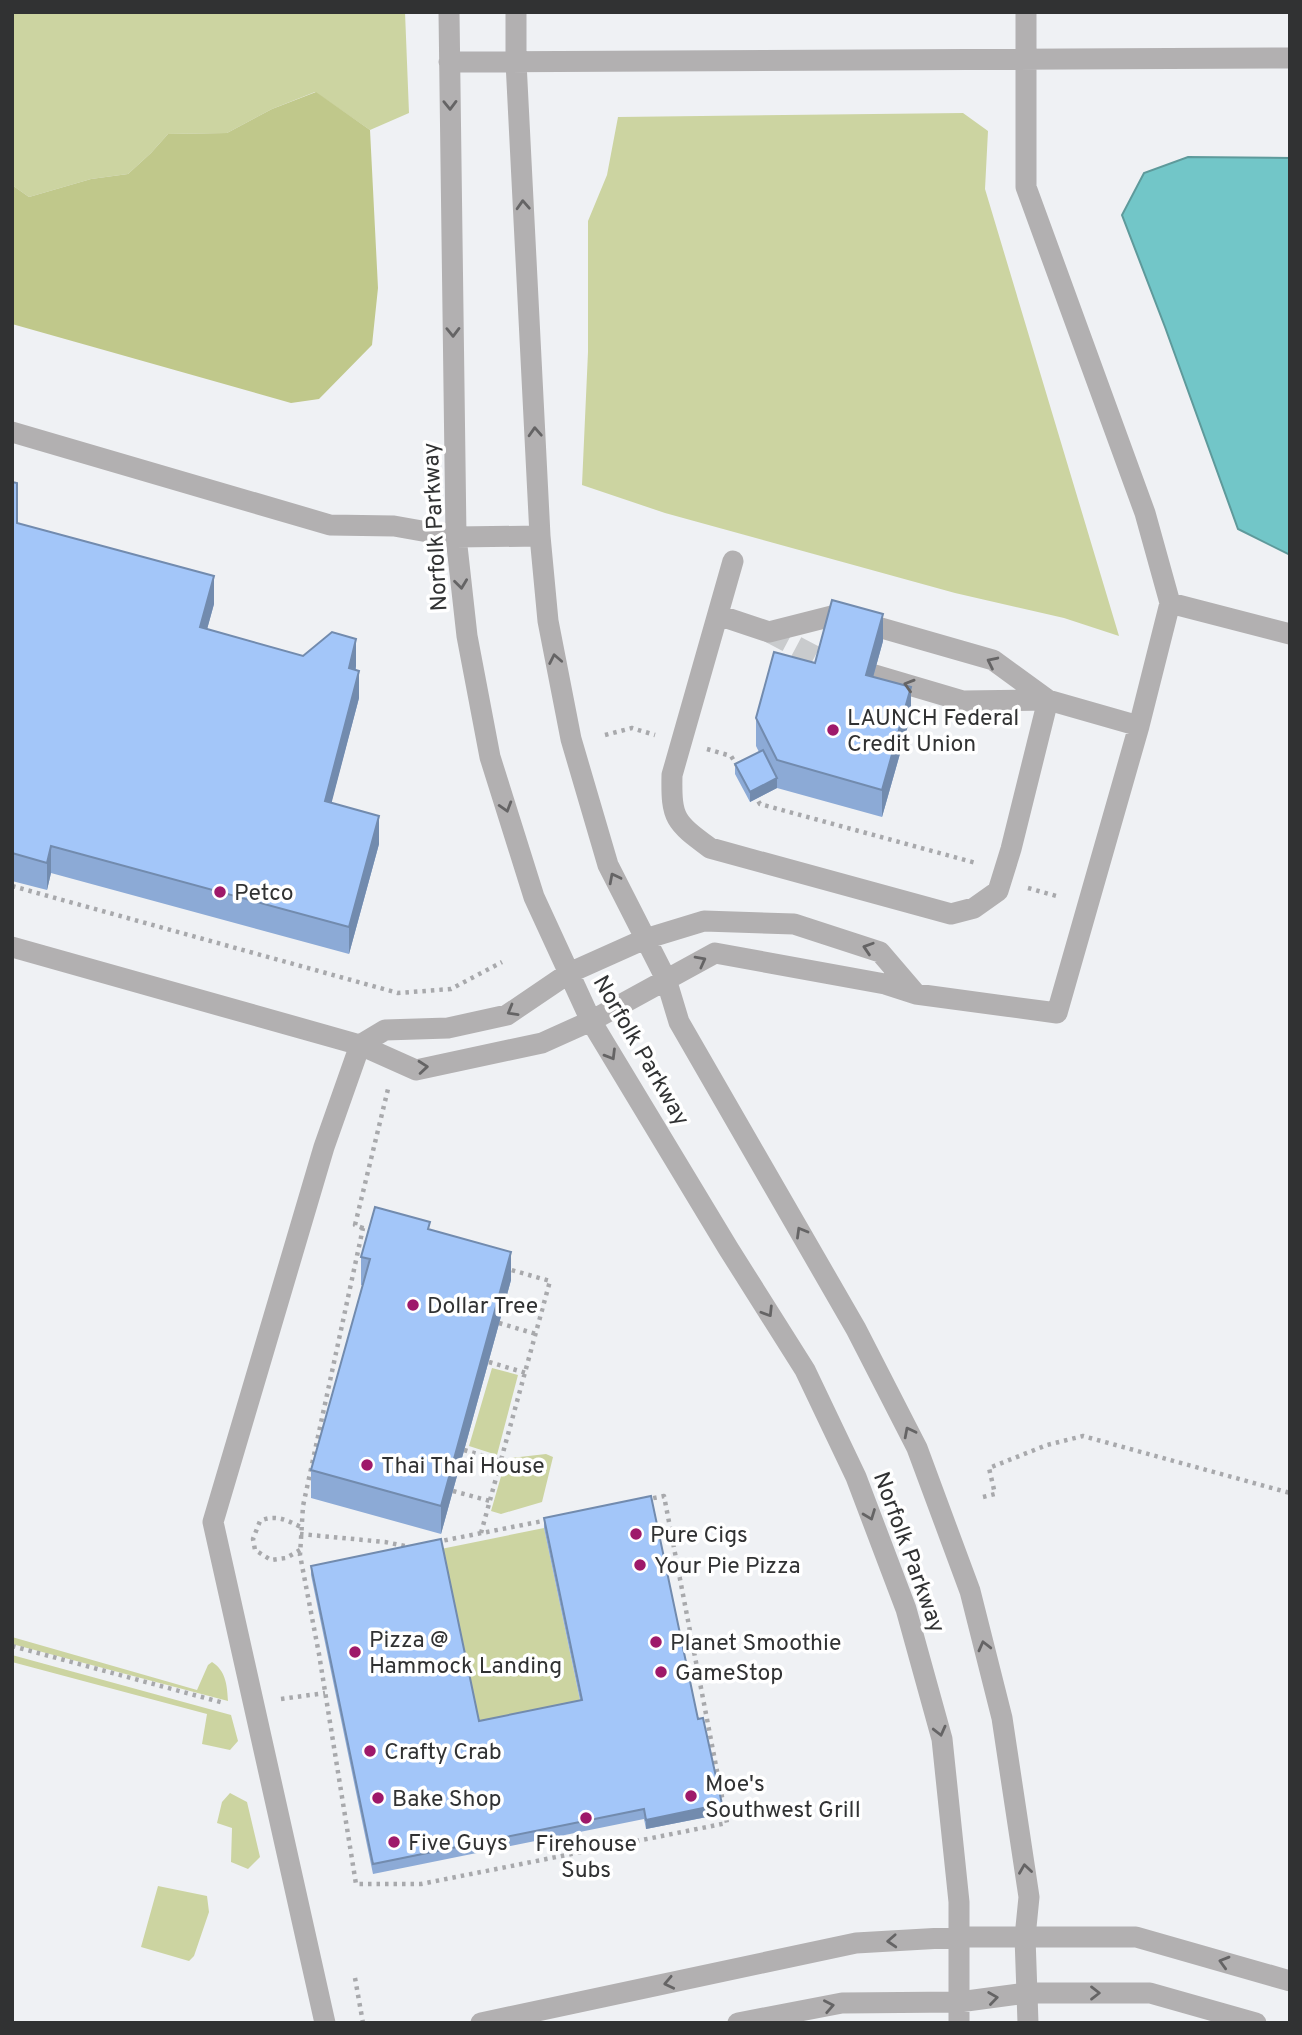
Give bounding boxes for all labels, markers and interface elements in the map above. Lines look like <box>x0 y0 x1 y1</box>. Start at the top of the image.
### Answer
one-way arrow <box>442 100 458 111</box>
one-way arrow <box>516 199 531 210</box>
one-way arrow <box>445 328 461 338</box>
one-way arrow <box>527 427 542 438</box>
street label: Norfolk Parkway <box>418 442 455 612</box>
one-way arrow <box>454 578 469 590</box>
one-way arrow <box>549 653 564 665</box>
one-way arrow <box>987 656 999 670</box>
one-way arrow <box>903 679 916 693</box>
place label: LAUNCH Federal Credit Union <box>847 705 1019 760</box>
marker: LAUNCH Federal Credit Union <box>825 722 841 738</box>
one-way arrow <box>497 800 512 812</box>
one-way arrow <box>609 873 623 885</box>
place label: Petco <box>234 880 294 909</box>
marker: Petco <box>212 884 228 900</box>
one-way arrow <box>862 942 874 956</box>
one-way arrow <box>693 955 706 969</box>
street label: Norfolk Parkway <box>585 971 695 1132</box>
one-way arrow <box>507 1003 520 1016</box>
one-way arrow <box>603 1048 616 1061</box>
one-way arrow <box>418 1060 429 1075</box>
one-way arrow <box>796 1226 809 1239</box>
place label: Dollar Tree <box>427 1293 538 1322</box>
marker: Dollar Tree <box>405 1297 421 1313</box>
one-way arrow <box>760 1304 773 1317</box>
one-way arrow <box>904 1426 917 1439</box>
place label: Thai Thai House <box>381 1453 545 1482</box>
marker: Thai Thai House <box>359 1457 375 1473</box>
street label: Norfolk Parkway <box>865 1468 950 1637</box>
one-way arrow <box>862 1508 876 1520</box>
place label: Pure Cigs <box>650 1522 748 1551</box>
marker: Pure Cigs <box>628 1526 644 1542</box>
place label: Your Pie Pizza <box>654 1553 801 1582</box>
marker: Your Pie Pizza <box>632 1557 648 1573</box>
place label: Pizza @ Hammock Landing <box>369 1627 562 1682</box>
place label: Planet Smoothie <box>670 1630 841 1659</box>
marker: Planet Smoothie <box>648 1634 664 1650</box>
one-way arrow <box>978 1640 992 1652</box>
marker: Pizza @ Hammock Landing <box>347 1644 363 1660</box>
place label: GameStop <box>675 1660 783 1689</box>
marker: GameStop <box>653 1664 669 1680</box>
one-way arrow <box>932 1725 946 1737</box>
place label: Crafty Crab <box>384 1739 502 1768</box>
marker: Crafty Crab <box>362 1743 378 1759</box>
place label: Moe's Southwest Grill <box>705 1771 861 1826</box>
place label: Bake Shop <box>392 1786 501 1815</box>
marker: Moe's Southwest Grill <box>683 1788 699 1804</box>
marker: Bake Shop <box>370 1790 386 1806</box>
marker: Firehouse Subs <box>578 1810 594 1826</box>
place label: Five Guys <box>408 1830 508 1859</box>
place label: Firehouse Subs <box>535 1831 637 1886</box>
marker: Five Guys <box>386 1834 402 1850</box>
one-way arrow <box>1017 1864 1032 1875</box>
one-way arrow <box>886 1933 897 1948</box>
one-way arrow <box>1218 1956 1230 1970</box>
one-way arrow <box>663 1974 675 1989</box>
one-way arrow <box>1090 1985 1101 2001</box>
one-way arrow <box>987 1990 999 2005</box>
one-way arrow <box>823 1999 835 2014</box>

